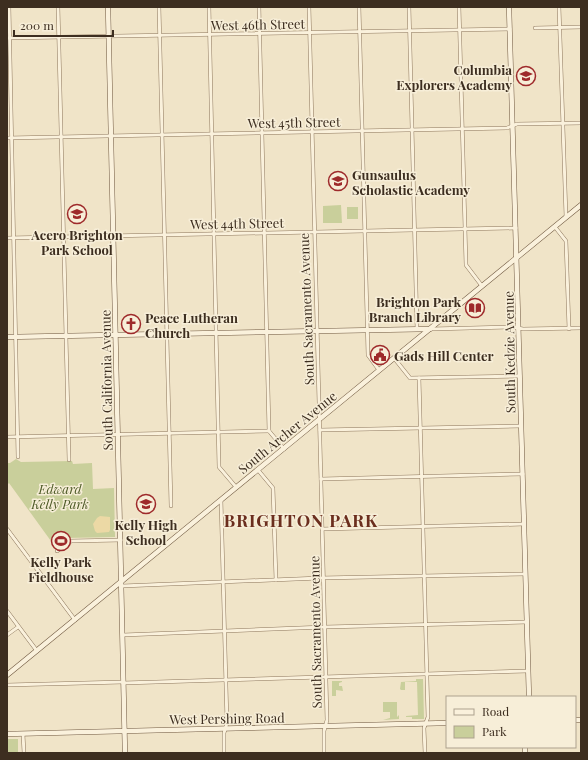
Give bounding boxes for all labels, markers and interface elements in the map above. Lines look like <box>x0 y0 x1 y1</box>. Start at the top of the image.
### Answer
scale bar <box>14 12 113 38</box>
street label: West 46th Street <box>210 15 306 33</box>
text: 200 m <box>20 17 54 33</box>
place label: Columbia Explorers Academy <box>396 61 512 93</box>
school or university icon: Columbia Explorers Academy <box>515 65 537 87</box>
street label: West 45th Street <box>246 113 341 131</box>
place label: Gunsaulus Scholastic Academy <box>352 166 470 198</box>
school or university icon: Gunsaulus Scholastic Academy <box>327 170 349 192</box>
school or university icon: Acero Brighton Park School <box>66 203 88 225</box>
street label: West 44th Street <box>189 214 284 232</box>
place label: Acero Brighton Park School <box>30 226 123 258</box>
street label: South Sacramento Avenue <box>295 232 317 386</box>
street label: South Kedzie Avenue <box>499 290 519 413</box>
place label: Brighton Park Branch Library <box>369 293 461 325</box>
library icon: Brighton Park Branch Library <box>464 297 486 319</box>
street label: South California Avenue <box>96 309 116 450</box>
place label: Peace Lutheran Church <box>145 309 238 341</box>
church icon: Peace Lutheran Church <box>120 313 142 335</box>
public building icon: Gads Hill Center <box>369 344 391 366</box>
place label: Gads Hill Center <box>394 347 493 364</box>
street label: South Archer Avenue <box>234 387 340 477</box>
park label: Edward Kelly Park <box>30 480 89 512</box>
school or university icon: Kelly High School <box>135 493 157 515</box>
district label: BRIGHTON PARK <box>224 509 378 531</box>
place label: Kelly High School <box>115 516 177 548</box>
sports icon: Kelly Park Fieldhouse <box>50 530 72 552</box>
place label: Kelly Park Fieldhouse <box>28 553 94 585</box>
street label: South Sacramento Avenue <box>305 555 325 708</box>
legend <box>446 696 576 748</box>
text: Road <box>482 703 509 719</box>
street label: West Pershing Road <box>168 708 285 728</box>
text: Park <box>482 723 507 739</box>

